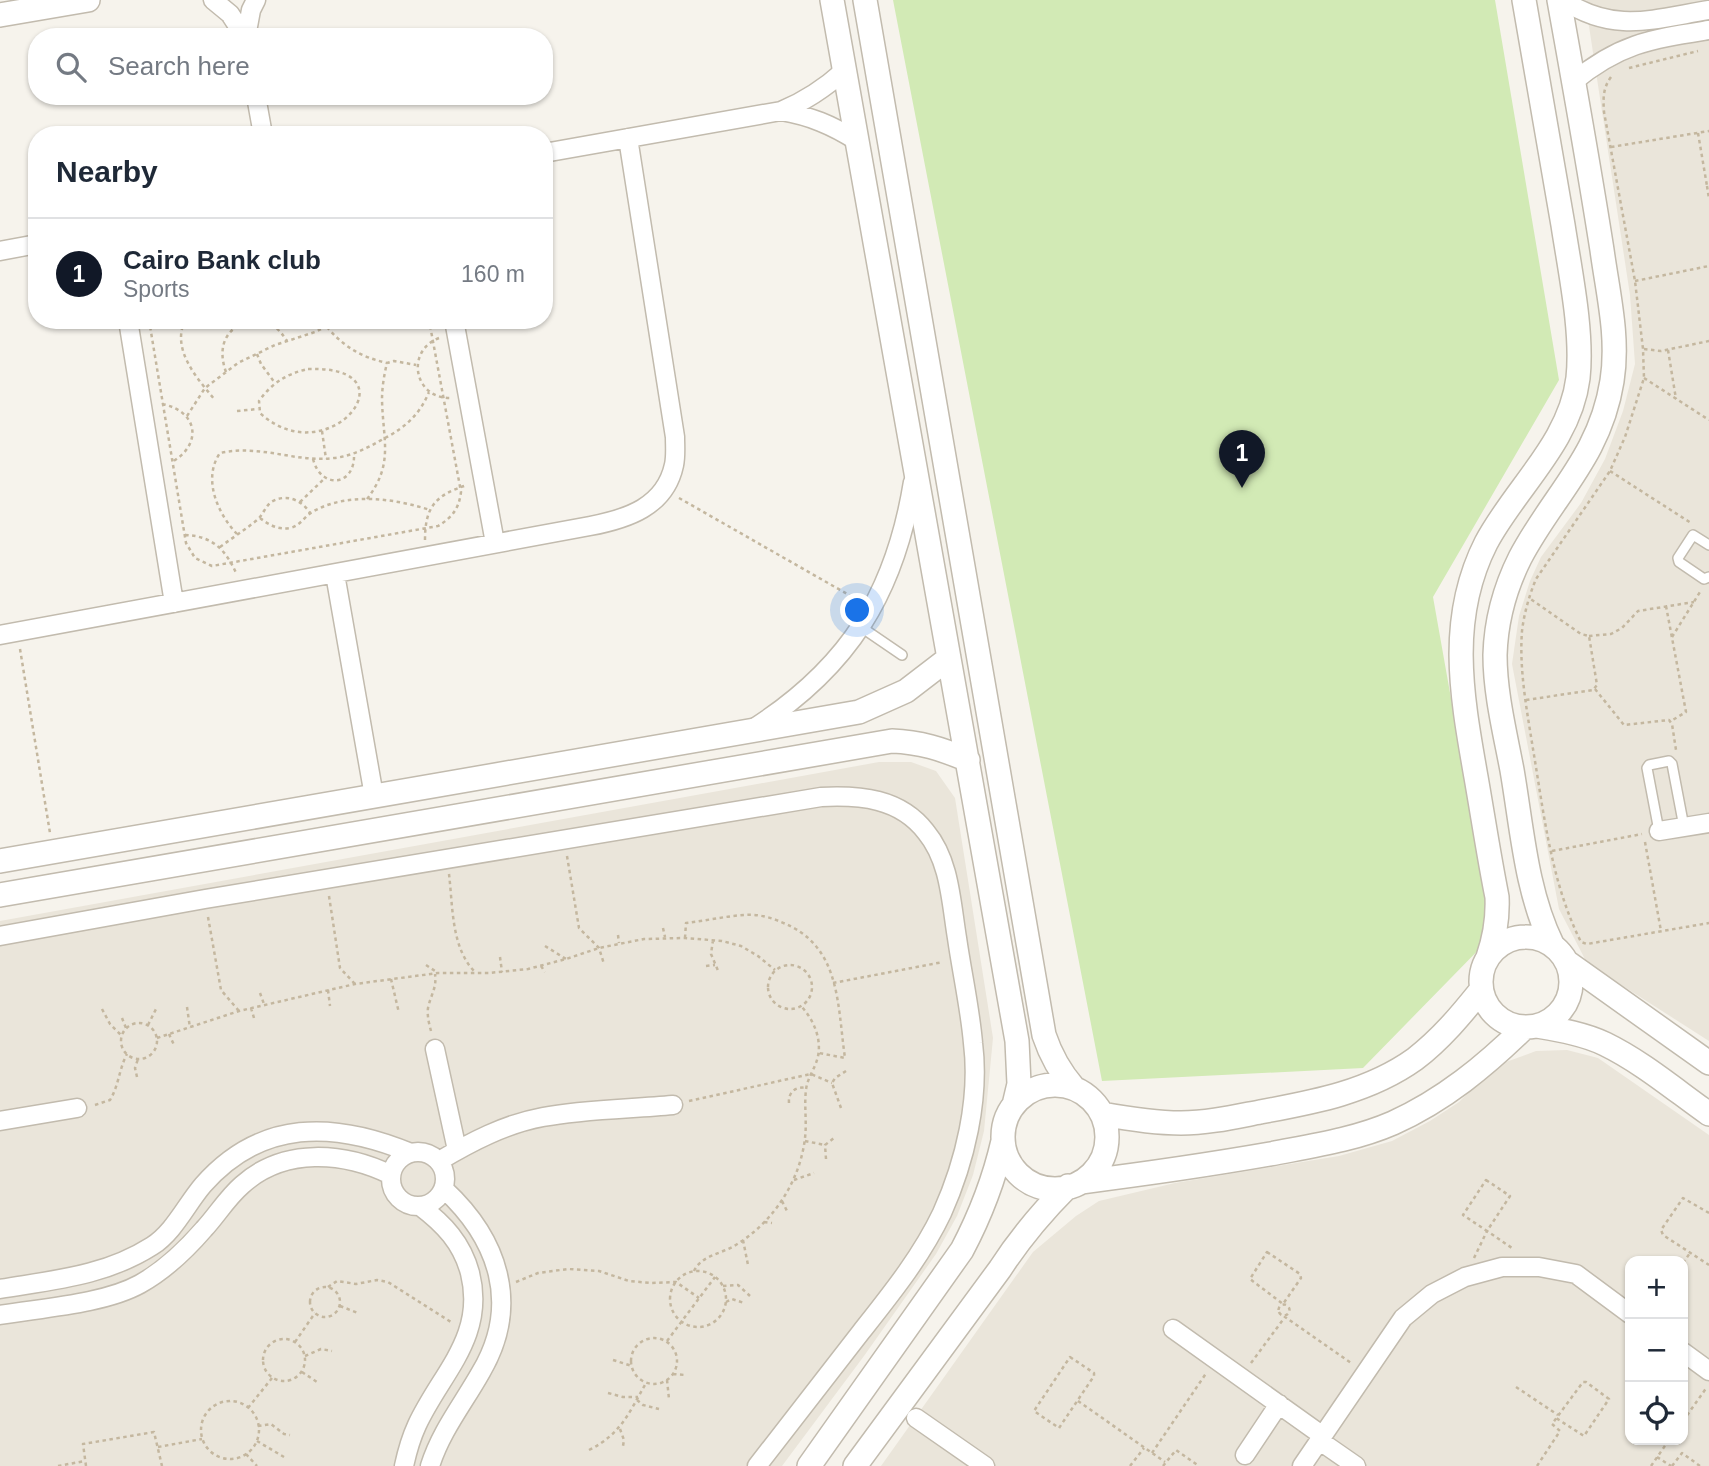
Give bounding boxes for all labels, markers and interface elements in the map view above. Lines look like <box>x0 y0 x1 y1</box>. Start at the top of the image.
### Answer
search box <box>28 28 553 105</box>
icon: search <box>52 48 90 86</box>
text: Search here <box>108 51 250 81</box>
text: Nearby <box>56 155 158 188</box>
text: Cairo Bank club <box>123 245 321 275</box>
text: 1 <box>73 261 85 287</box>
text: 160 m <box>461 261 525 287</box>
text: Sports <box>123 276 189 302</box>
pin: 1 <box>1219 430 1265 488</box>
your location <box>840 593 874 627</box>
map controls <box>1625 1256 1688 1445</box>
button: + <box>1625 1256 1688 1319</box>
button: − <box>1625 1319 1688 1382</box>
button: locate <box>1625 1382 1688 1445</box>

